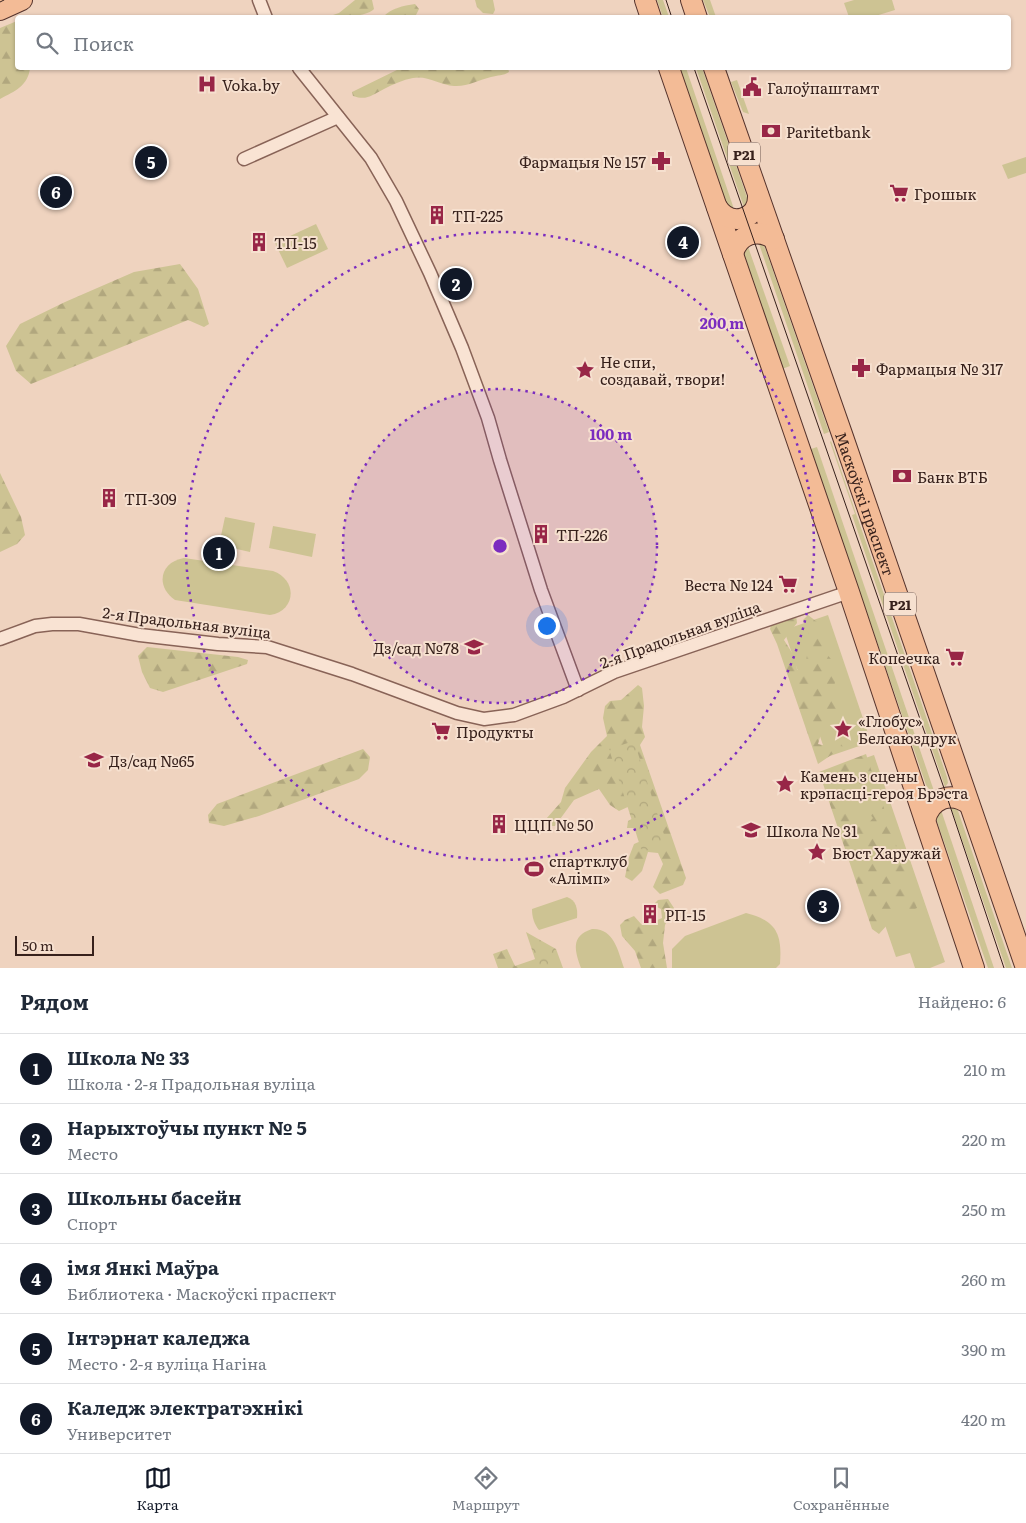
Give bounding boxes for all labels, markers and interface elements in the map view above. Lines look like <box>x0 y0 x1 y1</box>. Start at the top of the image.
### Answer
search box <box>15 15 1011 70</box>
icon: search <box>33 29 61 57</box>
text: Поиск <box>73 29 134 57</box>
hospital icon: Voka.by <box>196 73 218 95</box>
place label: Voka.by <box>222 73 280 96</box>
public building icon: Галоўпаштамт <box>741 76 763 98</box>
place label: Галоўпаштамт <box>767 76 880 99</box>
bank icon: Paritetbank <box>760 120 782 142</box>
place label: Paritetbank <box>786 120 871 143</box>
road number: Р21 <box>728 142 760 166</box>
pin: 5 <box>135 143 167 181</box>
place label: Фармацыя № 157 <box>519 150 646 173</box>
pharmacy icon: Фармацыя № 157 <box>650 150 672 172</box>
pin: 6 <box>40 173 72 211</box>
supermarket icon: Грошык <box>888 182 910 204</box>
place label: Грошык <box>914 182 976 205</box>
building icon: ТП-225 <box>426 204 448 226</box>
place label: ТП-225 <box>452 204 504 227</box>
pin: 4 <box>667 223 699 261</box>
building icon: ТП-15 <box>248 231 270 253</box>
place label: ТП-15 <box>274 231 317 254</box>
pin: 2 <box>440 265 472 303</box>
text: 200 m <box>700 311 744 334</box>
place label: Не спи, создавай, твори! <box>600 350 725 390</box>
pharmacy icon: Фармацыя № 317 <box>850 357 872 379</box>
place label: Фармацыя № 317 <box>876 357 1003 380</box>
place icon: Не спи, создавай, твори! <box>574 359 596 381</box>
text: 100 m <box>590 422 632 445</box>
street label: Маскоўскі праспект <box>830 428 901 579</box>
bank icon: Банк ВТБ <box>891 465 913 487</box>
place label: Банк ВТБ <box>917 465 988 488</box>
building icon: ТП-309 <box>98 487 120 509</box>
place label: ТП-309 <box>124 487 177 510</box>
building icon: ТП-226 <box>530 523 552 545</box>
place label: ТП-226 <box>556 523 608 546</box>
pin: 1 <box>203 534 235 572</box>
centre of rings <box>491 537 509 555</box>
place label: Веста № 124 <box>684 573 773 596</box>
supermarket icon: Веста № 124 <box>777 573 799 595</box>
road number: Р21 <box>884 592 916 616</box>
street label: 2-я Прадольная вуліца <box>596 594 764 674</box>
street label: 2-я Прадольная вуліца <box>101 600 273 644</box>
your location <box>534 613 560 639</box>
place label: Дз/сад №78 <box>373 636 459 659</box>
school or university icon: Дз/сад №78 <box>463 636 485 658</box>
place label: Копеечка <box>868 646 941 669</box>
supermarket icon: Копеечка <box>944 646 966 668</box>
place label: «Глобус» Белсаюздрук <box>858 709 956 749</box>
place icon: «Глобус» Белсаюздрук <box>832 718 854 740</box>
supermarket icon: Продукты <box>430 720 452 742</box>
place label: Продукты <box>456 720 534 743</box>
school or university icon: Дз/сад №65 <box>83 749 105 771</box>
place label: Дз/сад №65 <box>109 749 195 772</box>
place label: Камень з сцены крэпасці-героя Брэста <box>800 764 969 804</box>
place icon: Камень з сцены крэпасці-героя Брэста <box>774 773 796 795</box>
building icon: ЦЦП № 50 <box>488 813 510 835</box>
place label: ЦЦП № 50 <box>514 813 594 836</box>
school or university icon: Школа № 31 <box>740 819 762 841</box>
place label: Школа № 31 <box>766 819 857 842</box>
place icon: Бюст Харужай <box>806 841 828 863</box>
place label: Бюст Харужай <box>832 841 941 864</box>
place label: спартклуб «Алімп» <box>549 849 628 889</box>
sports icon: спартклуб «Алімп» <box>523 858 545 880</box>
pin: 3 <box>807 887 839 925</box>
building icon: РП-15 <box>639 903 661 925</box>
place label: РП-15 <box>665 903 706 926</box>
scale bar <box>15 933 94 956</box>
text: 50 m <box>22 935 54 955</box>
text: Рядом <box>20 985 89 1016</box>
text: Найдено: 6 <box>918 989 1006 1013</box>
text: Школа № 33 <box>67 1043 190 1071</box>
text: 1 <box>33 1057 39 1081</box>
text: 210 m <box>963 1057 1006 1081</box>
text: Школа · 2-я Прадольная вуліца <box>67 1071 315 1095</box>
text: Нарыхтоўчы пункт № 5 <box>67 1113 307 1141</box>
text: 2 <box>32 1127 40 1151</box>
text: 220 m <box>962 1127 1006 1151</box>
text: Место <box>67 1141 118 1165</box>
text: Школьны басейн <box>67 1183 241 1211</box>
text: 3 <box>32 1197 40 1221</box>
text: 250 m <box>962 1197 1006 1221</box>
text: Спорт <box>67 1211 117 1235</box>
text: імя Янкі Маўра <box>67 1253 219 1281</box>
text: 4 <box>31 1267 41 1291</box>
text: 260 m <box>961 1267 1006 1291</box>
text: Библиотека · Маскоўскі праспект <box>67 1281 336 1305</box>
text: Інтэрнат каледжа <box>67 1323 250 1351</box>
text: 5 <box>32 1337 40 1361</box>
text: 390 m <box>961 1337 1006 1361</box>
text: Место · 2-я вуліца Нагіна <box>67 1351 267 1375</box>
text: Каледж электратэхнікі <box>67 1393 303 1421</box>
text: 6 <box>31 1407 41 1431</box>
text: 420 m <box>961 1407 1006 1431</box>
text: Университет <box>67 1421 172 1445</box>
tab: Карта <box>137 1464 179 1514</box>
tab: Маршрут <box>452 1464 520 1514</box>
tab: Сохранённые <box>793 1464 889 1514</box>

